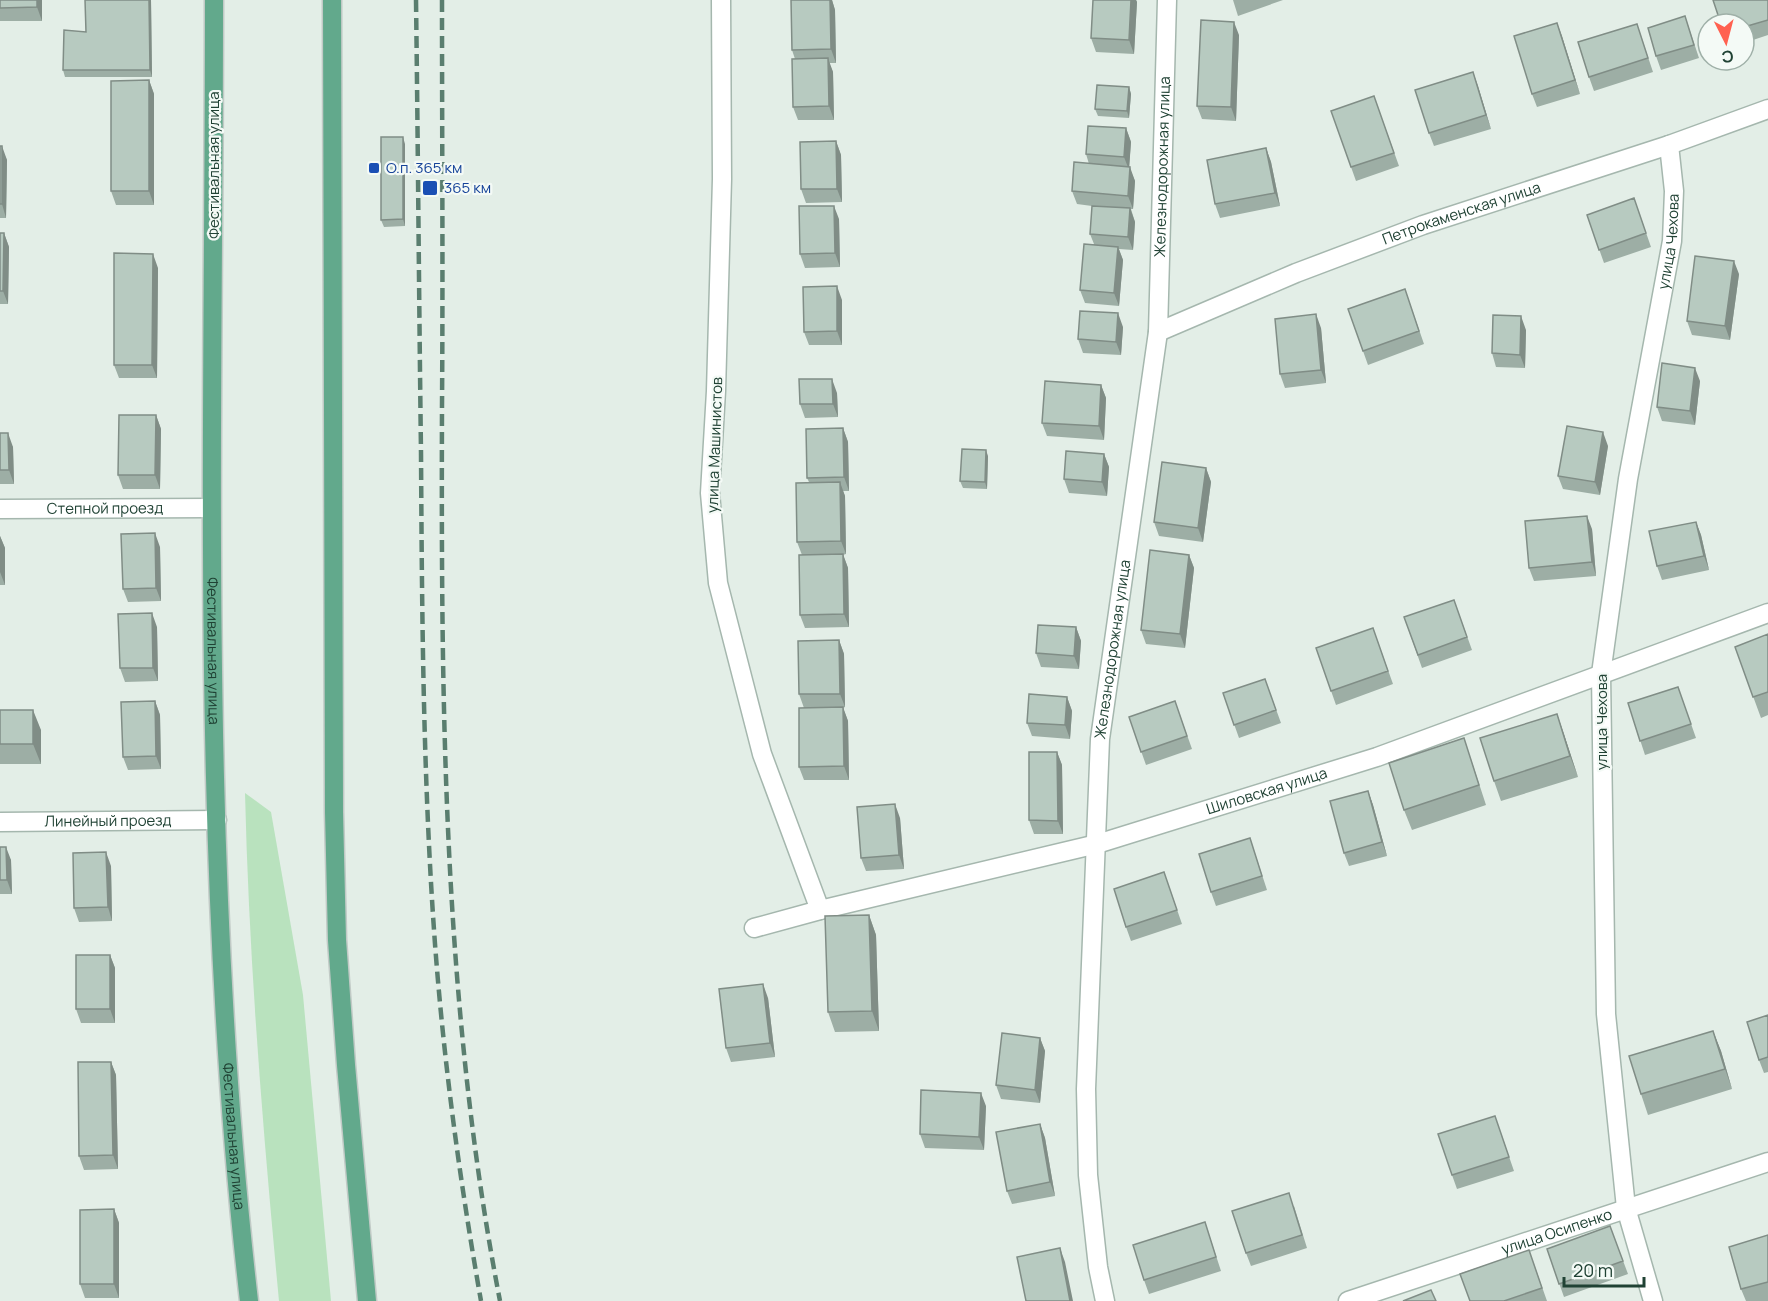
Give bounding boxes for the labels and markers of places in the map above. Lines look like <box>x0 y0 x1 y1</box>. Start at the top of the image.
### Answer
place label: О.п. 365 км <box>386 157 462 178</box>
marker: О.п. 365 км <box>367 161 381 175</box>
place label: 365 км <box>444 177 491 198</box>
marker: 365 км <box>421 179 439 197</box>

